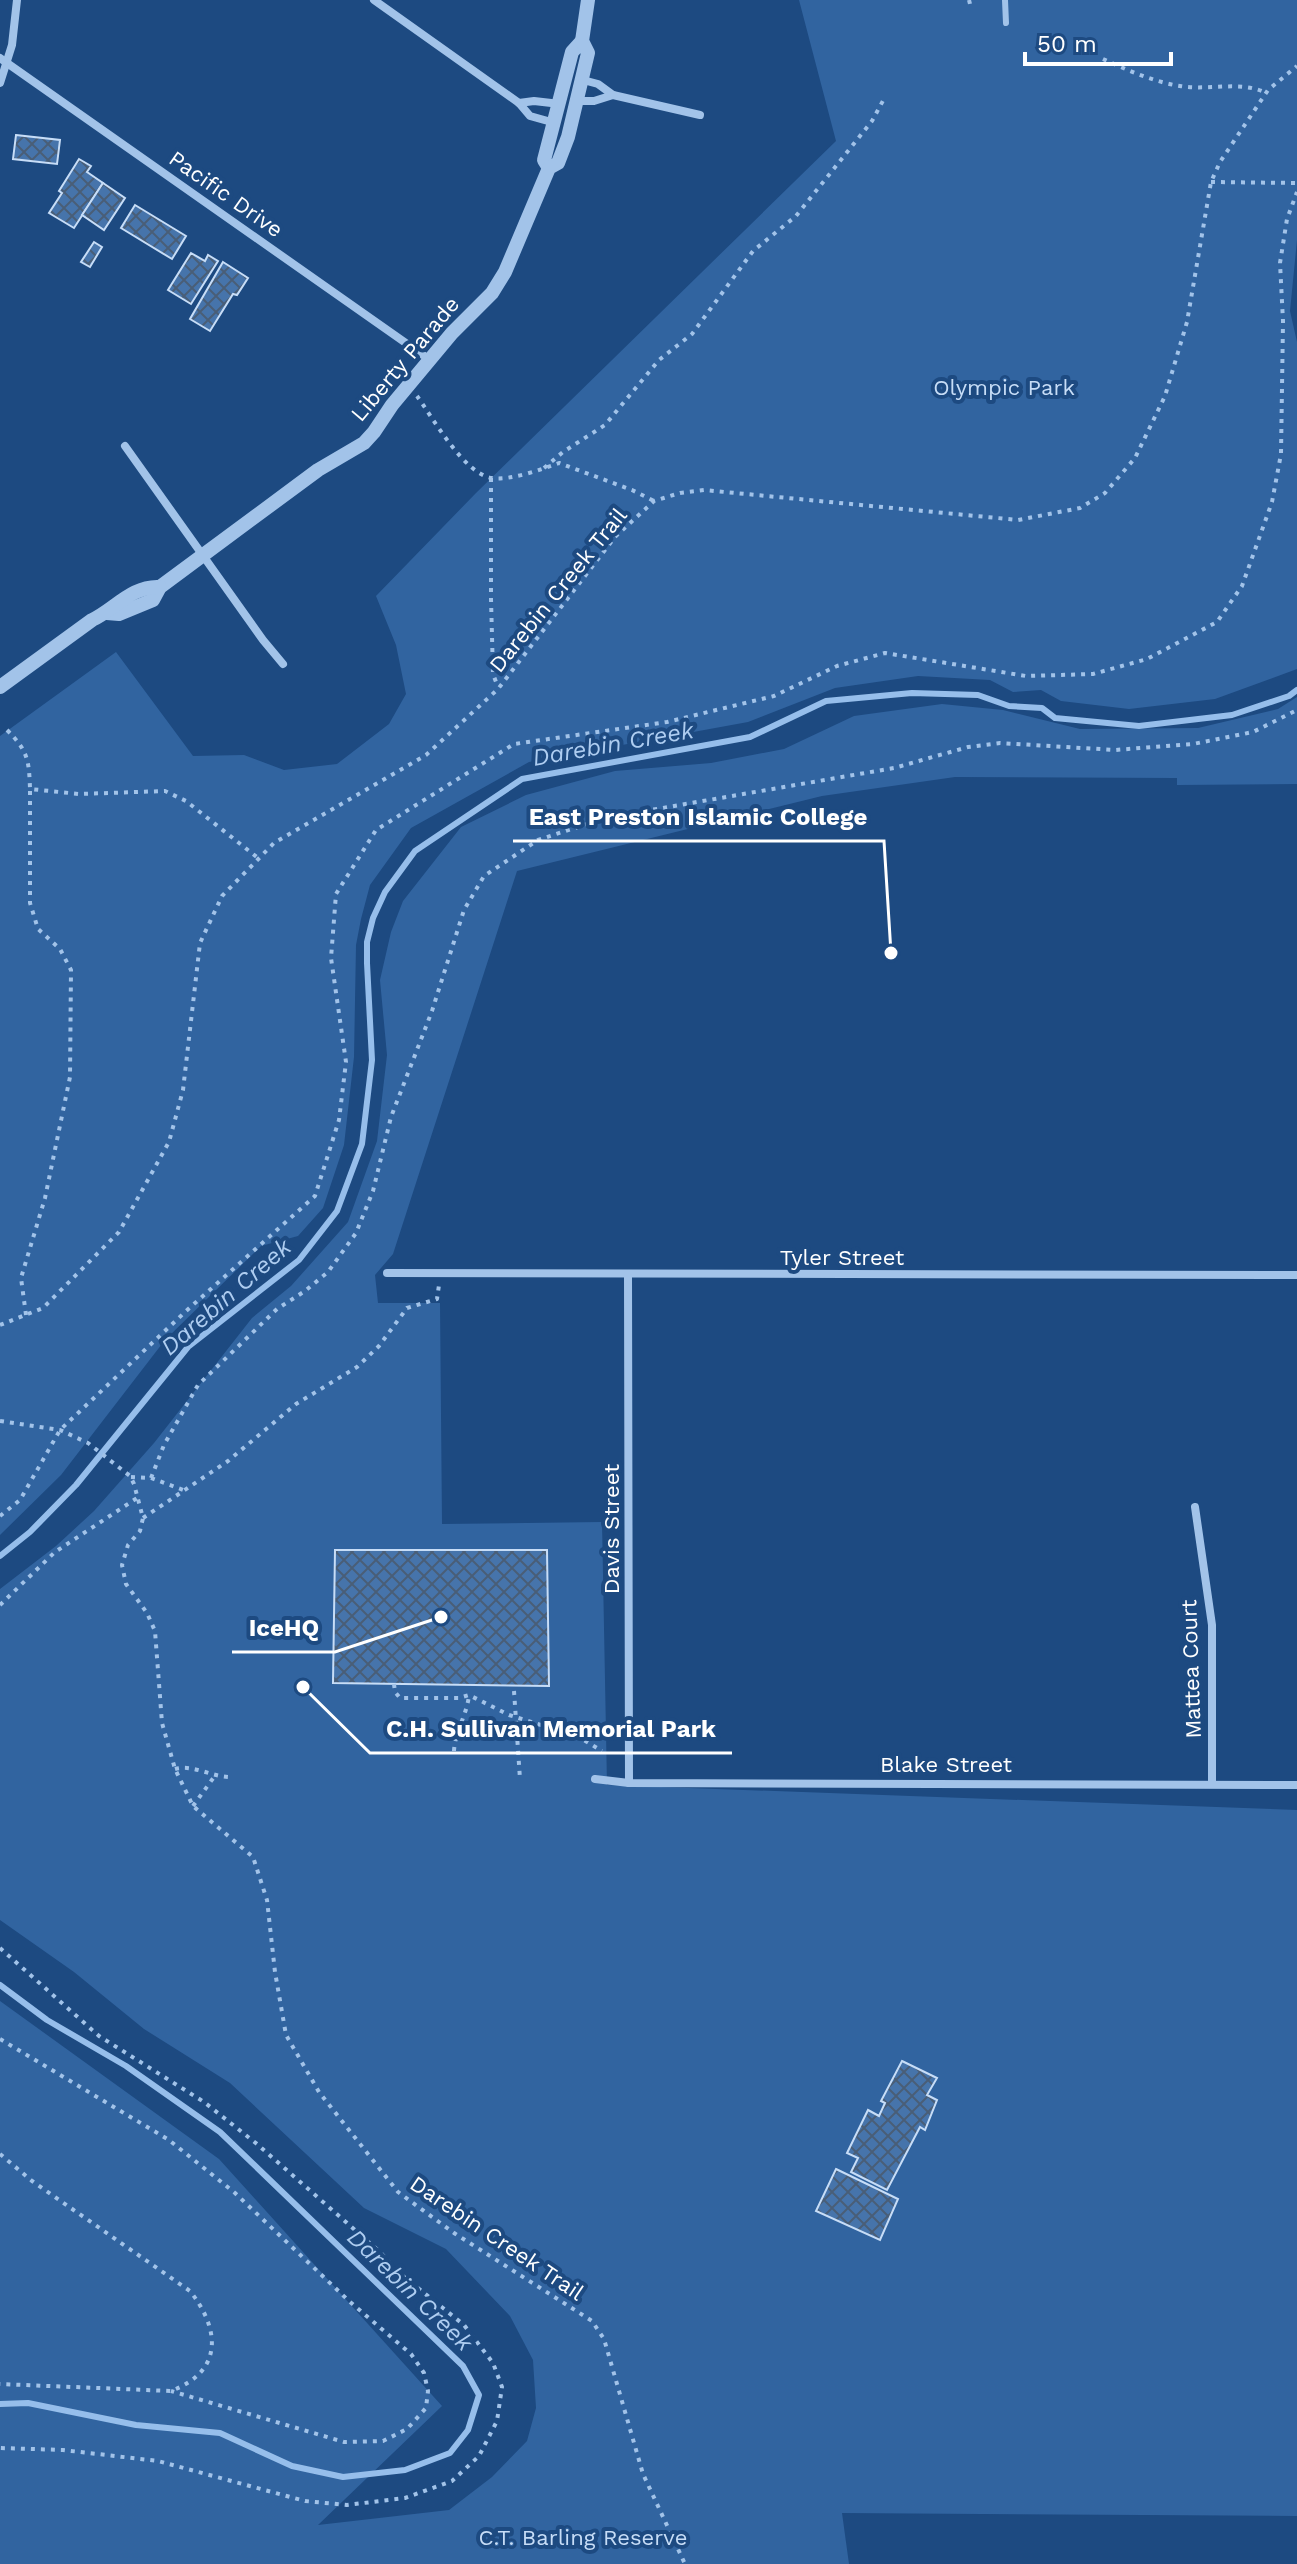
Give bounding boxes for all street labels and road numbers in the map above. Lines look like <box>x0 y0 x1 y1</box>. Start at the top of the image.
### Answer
street label: Pacific Drive <box>164 146 288 242</box>
street label: Liberty Parade <box>346 292 464 426</box>
street label: Darebin Creek Trail <box>484 503 632 677</box>
street label: Tyler Street <box>780 1245 904 1270</box>
street label: Davis Street <box>599 1464 624 1594</box>
street label: Mattea Court <box>1176 1599 1206 1739</box>
street label: Blake Street <box>880 1752 1012 1777</box>
street label: Darebin Creek Trail <box>405 2170 589 2306</box>

